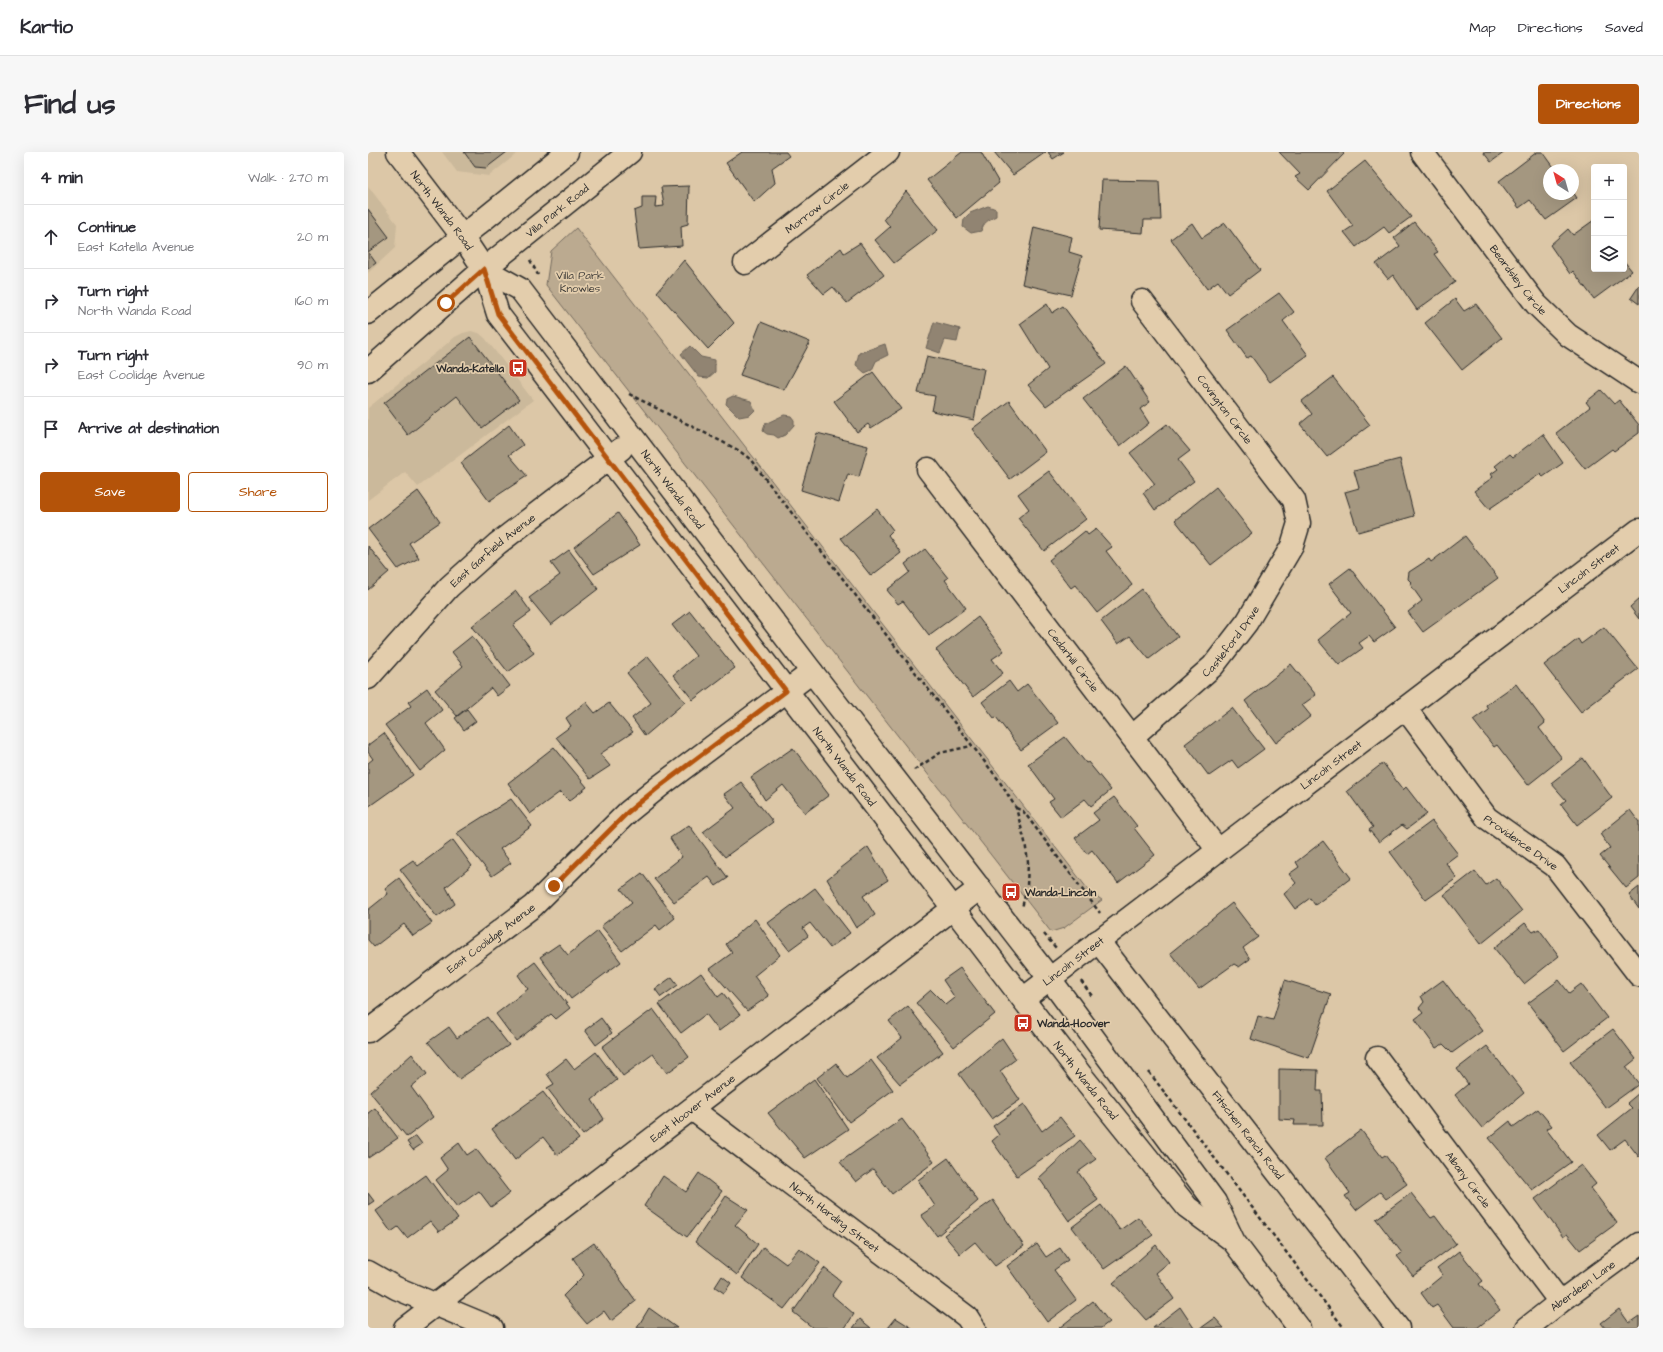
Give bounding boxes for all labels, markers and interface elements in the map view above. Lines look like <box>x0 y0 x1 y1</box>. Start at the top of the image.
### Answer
text: Kartio <box>20 14 73 41</box>
text: Map <box>1469 18 1496 38</box>
text: Directions <box>1518 18 1583 38</box>
text: Saved <box>1605 18 1643 38</box>
button: Directions <box>1538 84 1639 124</box>
text: Find us <box>24 85 115 124</box>
north arrow <box>1543 164 1579 200</box>
map controls <box>1591 164 1627 272</box>
button: + <box>1591 164 1627 200</box>
text: 4 min <box>40 166 83 190</box>
street label: North Wanda Road <box>407 168 477 254</box>
text: Walk · 270 m <box>248 169 328 187</box>
street label: Morrow Circle <box>782 178 852 237</box>
street label: Villa Park Road <box>522 181 592 241</box>
button: − <box>1591 200 1627 236</box>
text: Continue <box>78 217 136 238</box>
icon: ahead <box>40 226 62 248</box>
text: 20 m <box>297 228 328 246</box>
button: layers <box>1591 236 1627 272</box>
text: East Katella Avenue <box>78 238 194 256</box>
street label: Beardsley Circle <box>1486 242 1550 318</box>
park label: Villa Park Knowles <box>556 268 604 296</box>
text: Turn right <box>78 281 149 302</box>
icon: right <box>40 290 62 312</box>
text: 160 m <box>295 292 328 310</box>
route start <box>437 294 455 312</box>
text: North Wanda Road <box>78 302 191 320</box>
text: Turn right <box>78 345 149 366</box>
icon: right <box>40 354 62 376</box>
text: 90 m <box>297 356 328 374</box>
bus stop icon: Wanda-Katella <box>507 357 529 379</box>
place label: Wanda-Katella <box>435 361 504 376</box>
text: East Coolidge Avenue <box>78 366 205 384</box>
street label: Covington Circle <box>1193 372 1256 448</box>
icon: arrive <box>40 418 62 440</box>
text: Arrive at destination <box>78 418 219 439</box>
street label: North Wanda Road <box>637 447 708 533</box>
button: Save <box>40 472 180 512</box>
button: Share <box>188 472 328 512</box>
street label: East Garfield Avenue <box>447 510 539 591</box>
street label: Lincoln Street <box>1555 540 1623 597</box>
street label: Castleford Drive <box>1199 603 1263 681</box>
street label: Cedarhill Circle <box>1044 625 1102 695</box>
street label: North Wanda Road <box>809 724 879 810</box>
street label: Lincoln Street <box>1297 736 1365 793</box>
street label: Providence Drive <box>1481 811 1561 874</box>
route end <box>545 877 563 895</box>
bus stop icon: Wanda-Lincoln <box>1000 881 1022 903</box>
place label: Wanda-Lincoln <box>1024 885 1097 900</box>
street label: East Coolidge Avenue <box>444 900 538 977</box>
street label: Lincoln Street <box>1040 933 1108 989</box>
bus stop icon: Wanda-Hoover <box>1012 1012 1034 1034</box>
place label: Wanda-Hoover <box>1036 1016 1111 1031</box>
street label: North Wanda Road <box>1050 1038 1121 1123</box>
street label: East Hoover Avenue <box>647 1071 738 1146</box>
street label: Fitschen Ranch Road <box>1209 1087 1287 1183</box>
street label: Albany Circle <box>1442 1149 1494 1211</box>
street label: North Harding Street <box>787 1179 883 1256</box>
street label: Aberdeen Lane <box>1547 1257 1619 1315</box>

